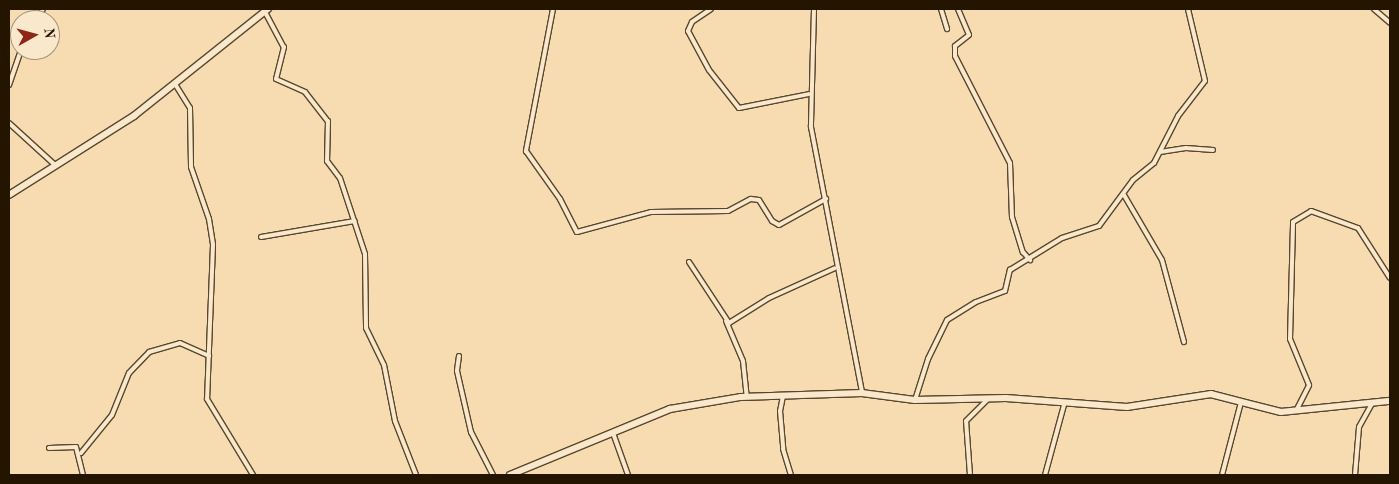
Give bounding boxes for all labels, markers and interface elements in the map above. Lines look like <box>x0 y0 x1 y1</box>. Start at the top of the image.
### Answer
north arrow <box>10 10 60 60</box>
text: N <box>41 27 56 39</box>

